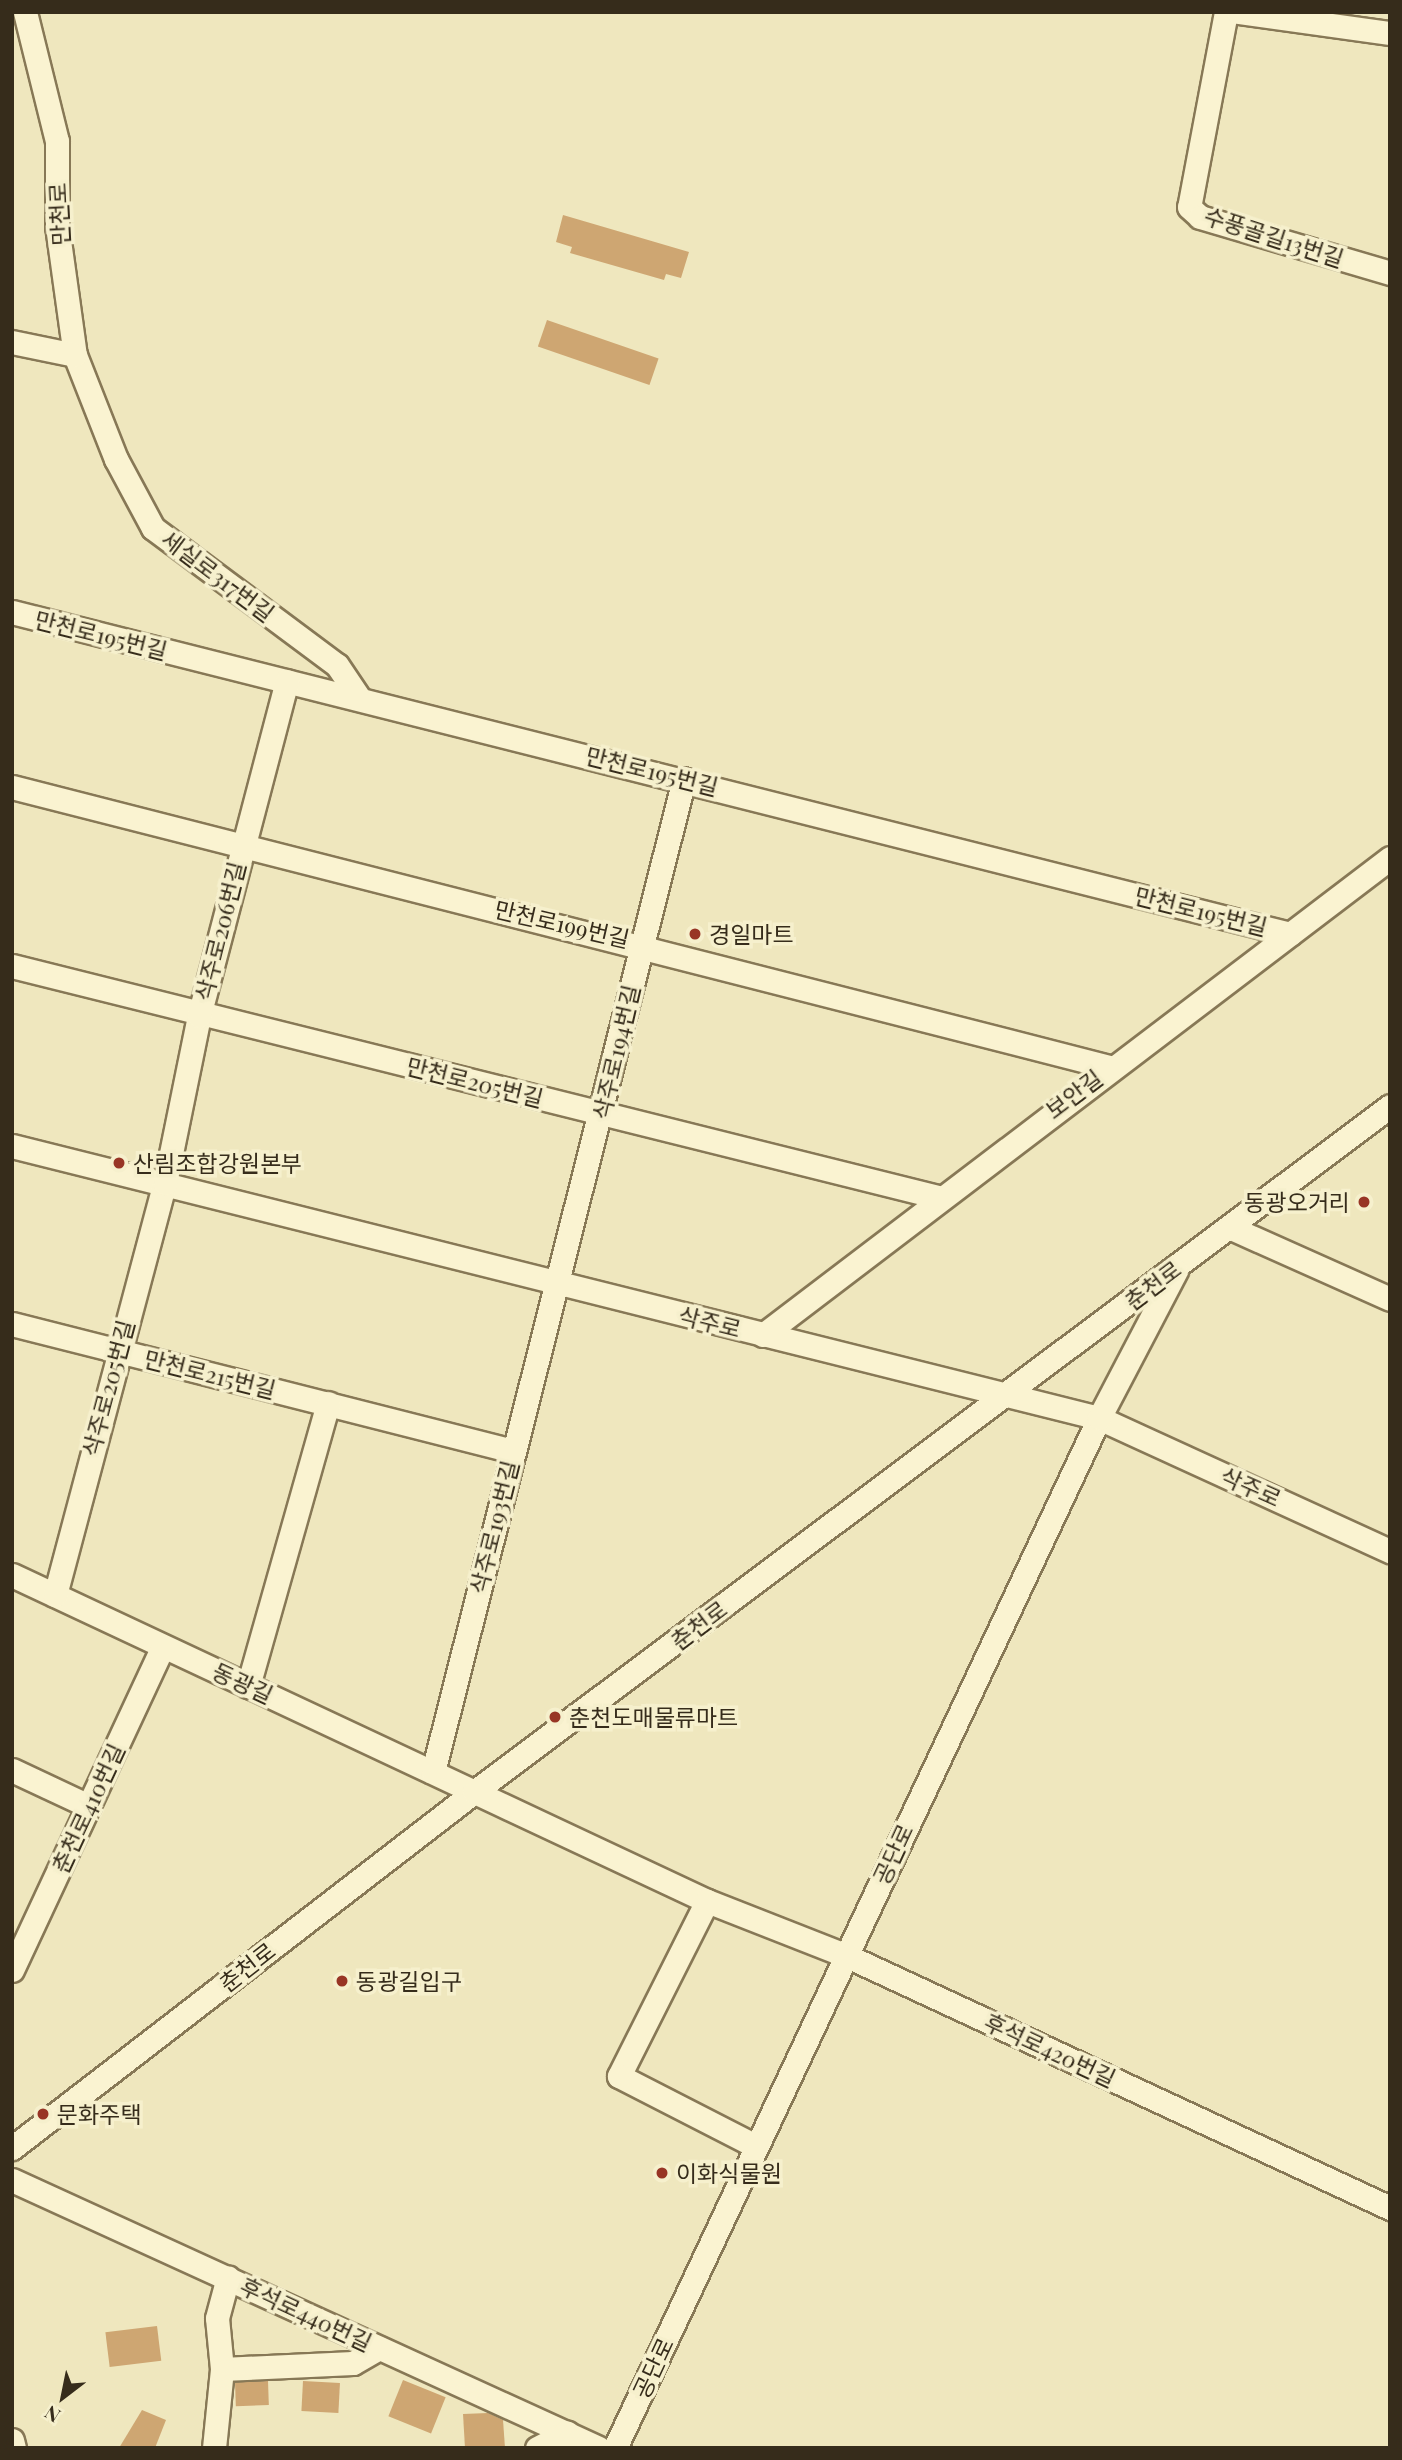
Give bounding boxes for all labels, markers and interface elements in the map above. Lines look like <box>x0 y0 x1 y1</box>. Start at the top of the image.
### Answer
street label: 만천로 <box>44 182 74 246</box>
street label: 수풍골길13번길 <box>1201 201 1347 273</box>
street label: 세실로317번길 <box>156 525 280 627</box>
street label: 만천로195번길 <box>32 605 170 665</box>
street label: 만천로195번길 <box>583 741 721 801</box>
street label: 삭주로206번길 <box>189 859 251 1003</box>
street label: 만천로195번길 <box>1132 881 1270 941</box>
street label: 만천로199번길 <box>492 895 632 953</box>
place label: 경일마트 <box>709 920 794 948</box>
marker: 경일마트 <box>687 926 703 942</box>
street label: 삭주로194번길 <box>587 982 645 1122</box>
street label: 만천로205번길 <box>404 1052 546 1112</box>
street label: 보안길 <box>1040 1064 1108 1124</box>
place label: 산림조합강원본부 <box>133 1149 302 1177</box>
marker: 산림조합강원본부 <box>111 1155 127 1171</box>
place label: 동광오거리 <box>1244 1188 1350 1216</box>
marker: 동광오거리 <box>1356 1194 1372 1210</box>
street label: 춘천로 <box>1119 1255 1187 1315</box>
street label: 삭주로 <box>676 1301 744 1343</box>
street label: 삭주로205번길 <box>77 1317 139 1459</box>
street label: 만천로215번길 <box>141 1344 279 1404</box>
street label: 삭주로193번길 <box>464 1457 524 1597</box>
street label: 삭주로 <box>1216 1461 1286 1513</box>
street label: 춘천로 <box>665 1595 733 1655</box>
street label: 동광길 <box>208 1657 278 1709</box>
place label: 춘천도매물류마트 <box>569 1703 738 1731</box>
marker: 춘천도매물류마트 <box>547 1709 563 1725</box>
street label: 춘천로410번길 <box>46 1739 130 1877</box>
street label: 공단로 <box>867 1819 919 1889</box>
street label: 춘천로 <box>213 1937 281 1997</box>
place label: 동광길입구 <box>356 1967 462 1995</box>
marker: 동광길입구 <box>334 1973 350 1989</box>
street label: 후석로420번길 <box>980 2007 1120 2093</box>
place label: 문화주택 <box>57 2100 142 2128</box>
marker: 문화주택 <box>35 2106 51 2122</box>
place label: 이화식물원 <box>676 2159 782 2187</box>
marker: 이화식물원 <box>654 2165 670 2181</box>
street label: 후석로440번길 <box>236 2271 376 2357</box>
street label: 공단로 <box>627 2333 679 2403</box>
north arrow <box>28 2362 98 2432</box>
text: N <box>39 2400 65 2429</box>

